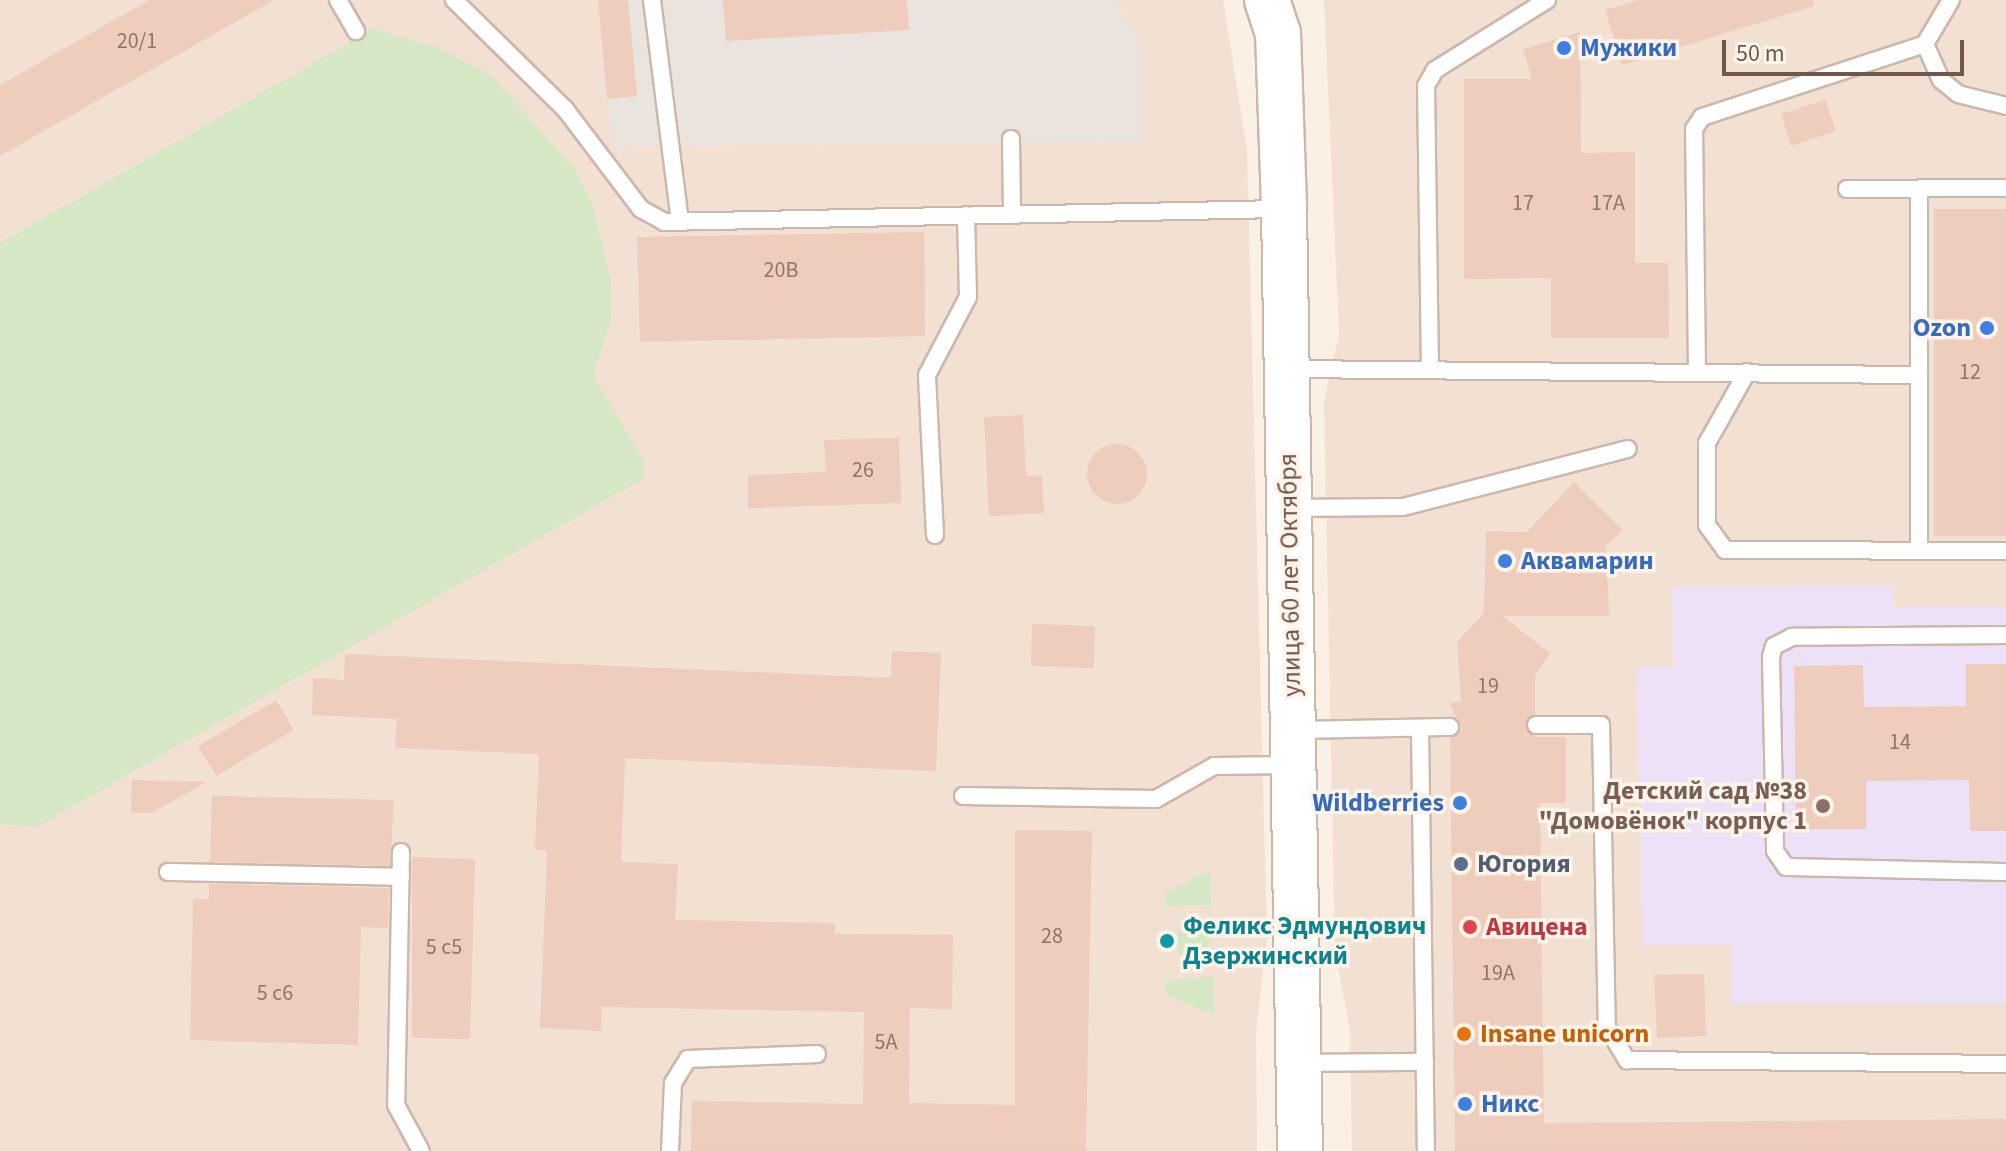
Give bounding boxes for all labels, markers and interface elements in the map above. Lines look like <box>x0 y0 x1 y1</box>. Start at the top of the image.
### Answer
scale bar <box>1726 24 1968 74</box>
house number: 20/1 <box>117 29 157 55</box>
place label: Мужики <box>1580 32 1677 64</box>
text: 50 m <box>1736 36 1785 71</box>
marker: Мужики <box>1555 39 1573 57</box>
house number: 17 <box>1512 191 1534 217</box>
house number: 17А <box>1591 191 1625 217</box>
house number: 20В <box>764 258 798 284</box>
place label: Ozon <box>1913 312 1971 344</box>
marker: Ozon <box>1978 319 1996 337</box>
house number: 12 <box>1959 360 1981 386</box>
street label: улица 60 лет Октября <box>1272 453 1308 697</box>
house number: 26 <box>852 458 874 484</box>
place label: Аквамарин <box>1521 545 1654 577</box>
marker: Аквамарин <box>1496 552 1514 570</box>
house number: 19 <box>1477 674 1499 700</box>
house number: 14 <box>1889 730 1911 756</box>
place label: Детский сад №38 "Домовёнок" корпус 1 <box>1539 775 1807 836</box>
place label: Wildberries <box>1312 787 1444 819</box>
marker: Wildberries <box>1451 794 1469 812</box>
marker: Детский сад №38 "Домовёнок" корпус 1 <box>1814 797 1832 815</box>
place label: Югория <box>1477 848 1571 880</box>
marker: Югория <box>1452 855 1470 873</box>
place label: Феликс Эдмундович Дзержинский <box>1183 910 1426 972</box>
place label: Авицена <box>1486 911 1588 943</box>
marker: Авицена <box>1461 918 1479 936</box>
house number: 28 <box>1041 924 1063 950</box>
marker: Феликс Эдмундович Дзержинский <box>1158 932 1176 950</box>
house number: 5 с5 <box>426 935 462 961</box>
house number: 19А <box>1481 961 1515 987</box>
house number: 5 с6 <box>257 981 293 1007</box>
place label: Insane unicorn <box>1480 1018 1649 1050</box>
marker: Insane unicorn <box>1455 1025 1473 1043</box>
house number: 5А <box>875 1030 897 1056</box>
place label: Никс <box>1481 1088 1539 1120</box>
marker: Никс <box>1456 1095 1474 1113</box>

